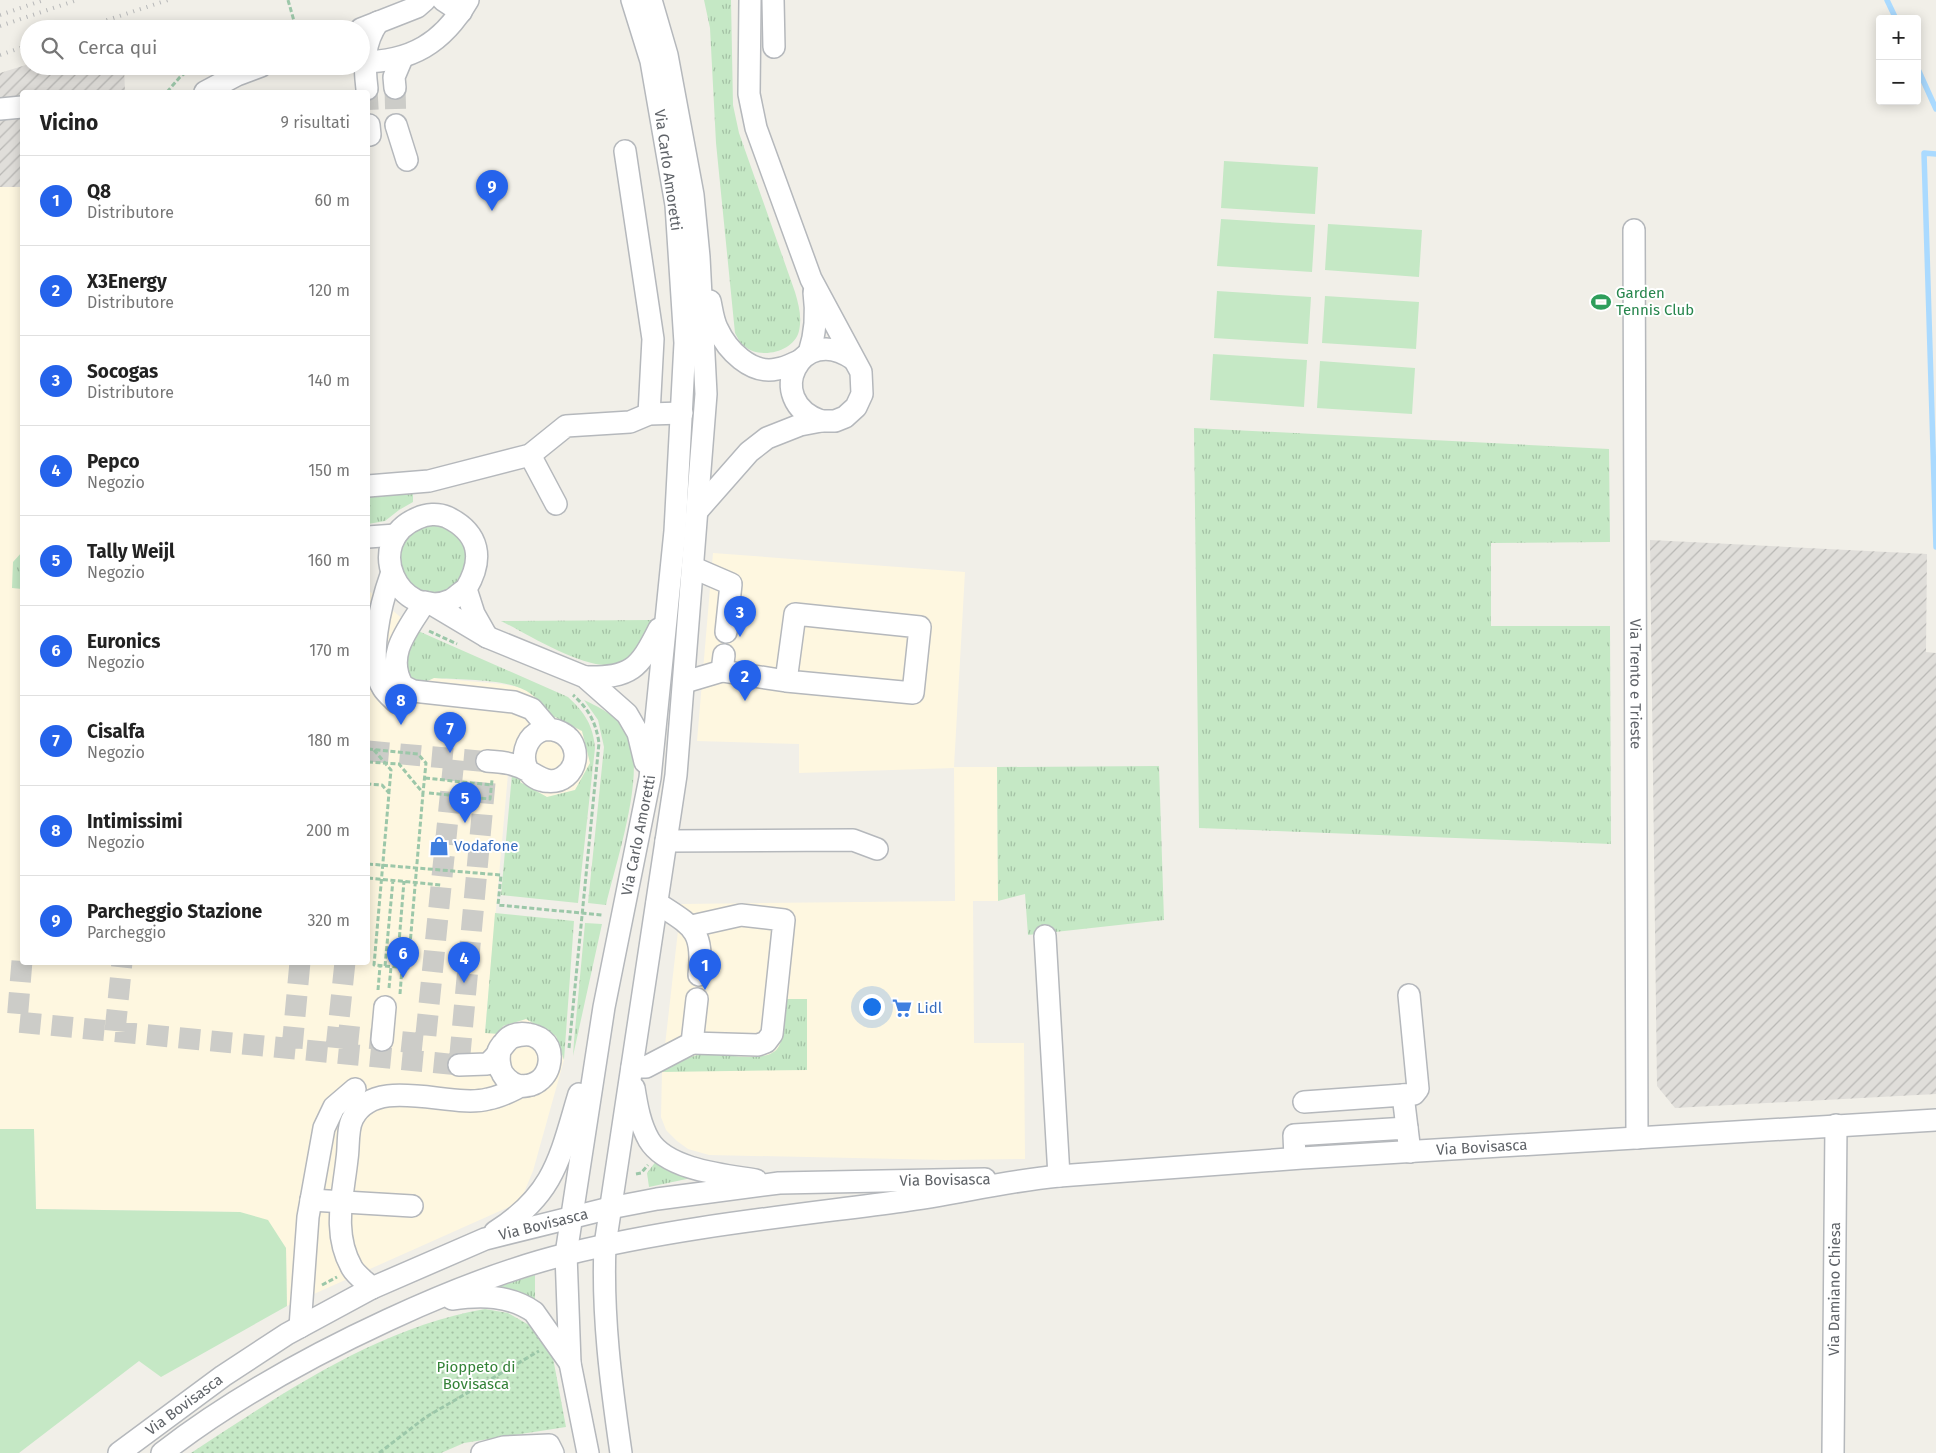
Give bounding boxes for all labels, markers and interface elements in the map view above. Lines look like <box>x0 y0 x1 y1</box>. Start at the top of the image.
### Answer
map controls <box>1876 15 1921 105</box>
button: + <box>1876 15 1921 60</box>
search box <box>20 20 370 75</box>
icon: search <box>38 34 66 62</box>
text: Cerca qui <box>78 36 157 59</box>
button: − <box>1876 60 1921 105</box>
street label: Via Carlo Amoretti <box>651 108 685 232</box>
text: Vicino <box>40 110 98 136</box>
text: 9 risultati <box>281 113 350 132</box>
pin: 9 <box>476 170 508 211</box>
text: Q8 <box>87 180 111 203</box>
text: 1 <box>52 191 60 210</box>
text: 60 m <box>315 191 350 210</box>
text: Distributore <box>87 203 174 222</box>
text: X3Energy <box>87 270 167 293</box>
text: 2 <box>52 281 60 300</box>
text: 120 m <box>308 281 350 300</box>
place label: Garden Tennis Club <box>1616 284 1694 319</box>
sports icon: Garden Tennis Club <box>1590 291 1612 313</box>
text: Distributore <box>87 293 174 312</box>
text: Socogas <box>87 360 158 383</box>
text: 3 <box>52 371 60 390</box>
text: 140 m <box>308 371 350 390</box>
text: Distributore <box>87 383 174 402</box>
text: Pepco <box>87 450 139 473</box>
text: 4 <box>51 461 61 480</box>
text: 150 m <box>308 461 350 480</box>
text: Negozio <box>87 473 145 492</box>
text: Tally Weijl <box>87 540 175 563</box>
text: 5 <box>52 551 60 570</box>
text: 160 m <box>308 551 350 570</box>
text: Negozio <box>87 563 145 582</box>
pin: 3 <box>724 596 756 637</box>
street label: Via Trento e Trieste <box>1626 619 1645 749</box>
text: Euronics <box>87 630 160 653</box>
text: 6 <box>51 641 61 660</box>
text: 170 m <box>309 641 350 660</box>
text: Negozio <box>87 653 145 672</box>
pin: 2 <box>729 660 761 701</box>
pin: 8 <box>385 684 417 725</box>
pin: 7 <box>434 712 466 753</box>
text: Cisalfa <box>87 720 145 743</box>
text: 7 <box>52 731 60 750</box>
text: 180 m <box>307 731 350 750</box>
text: Negozio <box>87 743 145 762</box>
street label: Via Carlo Amoretti <box>618 774 659 897</box>
pin: 5 <box>449 782 481 823</box>
text: Intimissimi <box>87 810 183 833</box>
text: 8 <box>51 821 61 840</box>
text: 200 m <box>306 821 350 840</box>
text: Negozio <box>87 833 145 852</box>
shop icon: Vodafone <box>428 835 450 857</box>
place label: Vodafone <box>454 837 518 855</box>
text: Parcheggio Stazione <box>87 900 262 923</box>
text: 9 <box>52 911 60 930</box>
text: 320 m <box>307 911 350 930</box>
text: Parcheggio <box>87 923 166 942</box>
pin: 6 <box>387 937 419 978</box>
pin: 4 <box>448 942 480 983</box>
pin: 1 <box>689 949 721 990</box>
your location <box>859 994 885 1020</box>
supermarket icon: Lidl <box>891 997 913 1019</box>
place label: Lidl <box>917 999 943 1017</box>
street label: Via Bovisasca <box>1436 1136 1528 1159</box>
street label: Via Bovisasca <box>899 1170 991 1190</box>
street label: Via Bovisasca <box>497 1205 590 1244</box>
street label: Via Damiano Chiesa <box>1825 1222 1844 1356</box>
park label: Pioppeto di Bovisasca <box>437 1358 515 1393</box>
street label: Via Bovisasca <box>142 1370 226 1439</box>

